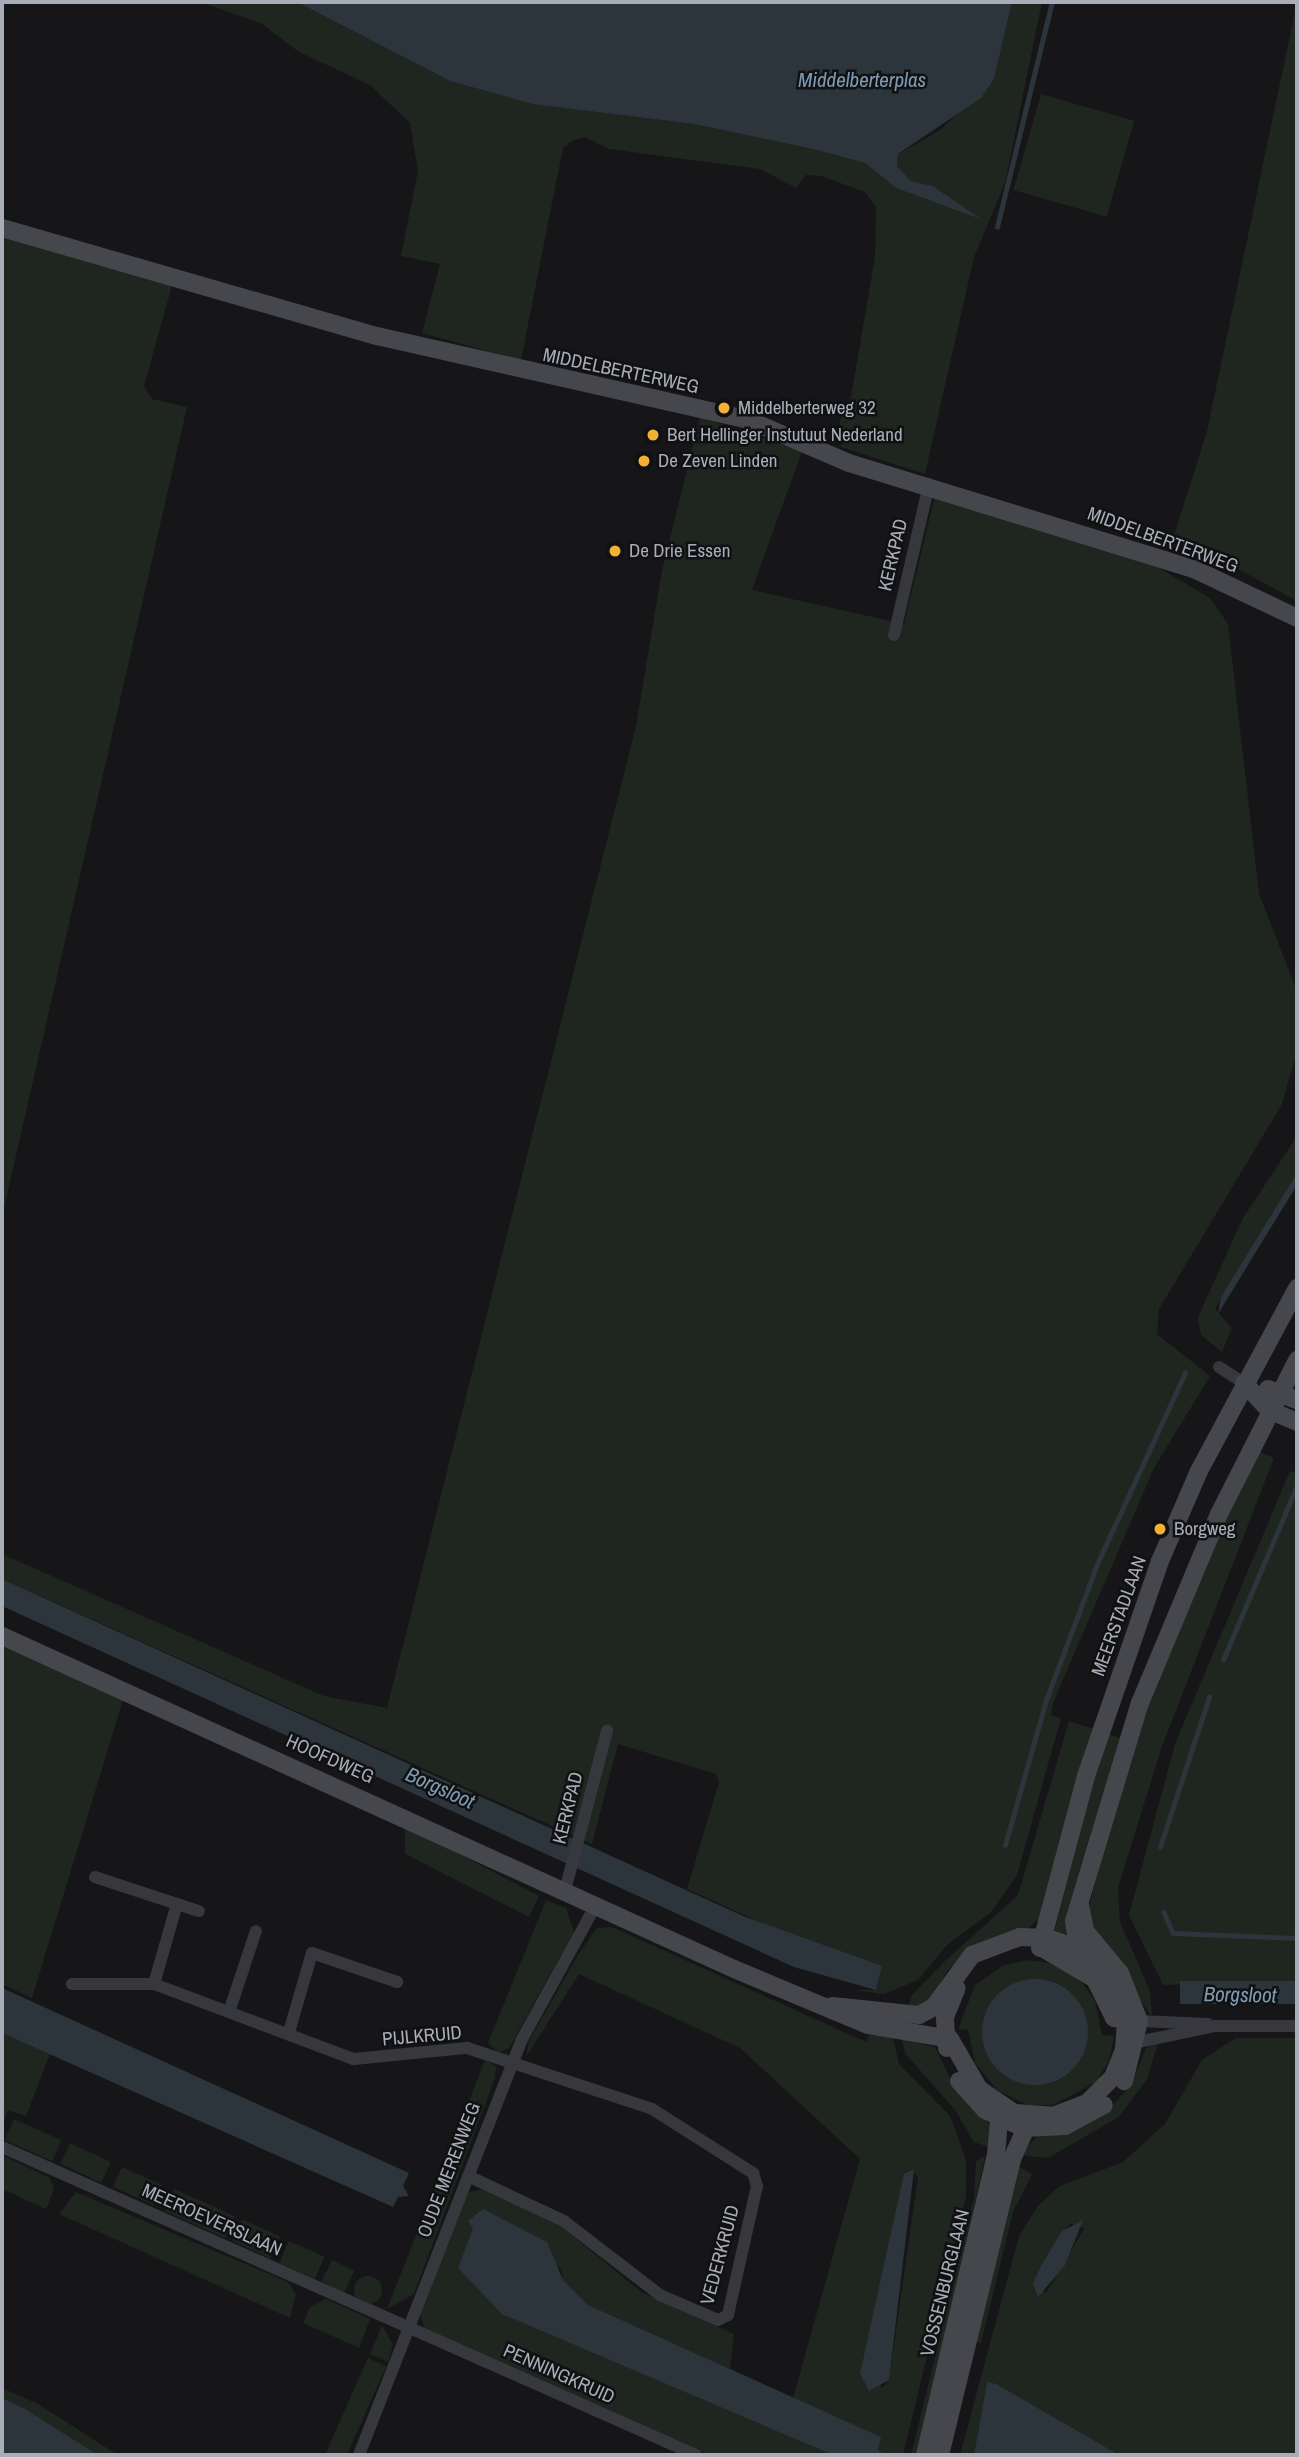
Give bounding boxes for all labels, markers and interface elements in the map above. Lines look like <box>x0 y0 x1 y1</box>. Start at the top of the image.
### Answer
water label: Middelberterplas <box>798 67 926 93</box>
street label: MIDDELBERTERWEG <box>541 343 701 399</box>
place label: Middelberterweg 32 <box>738 397 876 419</box>
marker: Middelberterweg 32 <box>716 400 732 416</box>
place label: Bert Hellinger Instutuut Nederland <box>667 424 903 446</box>
marker: Bert Hellinger Instutuut Nederland <box>645 427 661 443</box>
place label: De Zeven Linden <box>658 450 778 472</box>
marker: De Zeven Linden <box>636 453 652 469</box>
street label: MIDDELBERTERWEG <box>1085 502 1241 578</box>
street label: KERKPAD <box>874 517 912 593</box>
place label: De Drie Essen <box>629 540 730 562</box>
marker: De Drie Essen <box>607 543 623 559</box>
place label: Borgweg <box>1174 1518 1235 1540</box>
marker: Borgweg <box>1152 1521 1168 1537</box>
street label: MEERSTADLAAN <box>1087 1553 1151 1679</box>
street label: HOOFDWEG <box>283 1730 377 1788</box>
water label: Borgsloot <box>402 1762 478 1814</box>
street label: KERKPAD <box>548 1770 588 1846</box>
water label: Borgsloot <box>1203 1982 1277 2008</box>
street label: PIJLKRUID <box>381 2021 463 2051</box>
street label: OUDE MERENWEG <box>413 2099 485 2241</box>
street label: MEEROEVERSLAAN <box>139 2179 285 2261</box>
street label: VEDERKRUID <box>696 2203 744 2307</box>
street label: VOSSENBURGLAAN <box>916 2207 974 2359</box>
street label: PENNINGKRUID <box>500 2339 618 2409</box>

